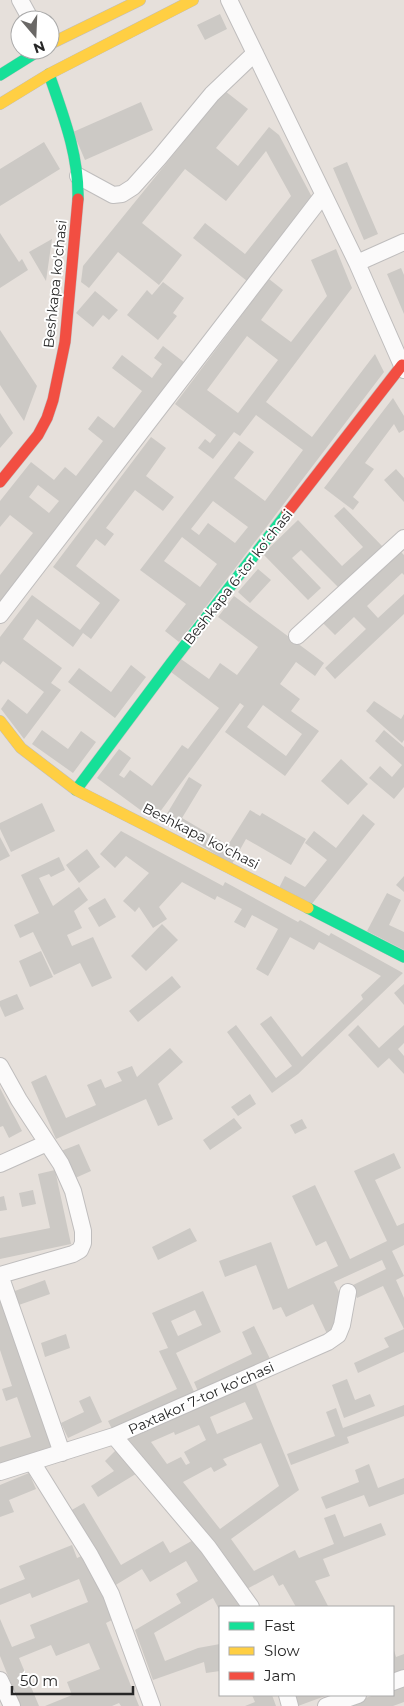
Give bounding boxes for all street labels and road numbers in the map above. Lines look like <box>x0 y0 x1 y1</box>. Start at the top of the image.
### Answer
street label: Beshkapa ko'chasi <box>39 219 71 349</box>
street label: Beshkapa 6-tor koʻchasi <box>180 506 296 648</box>
street label: Beshkapa ko'chasi <box>140 799 262 873</box>
street label: Paxtakor 7-tor koʻchasi <box>125 1358 277 1438</box>

